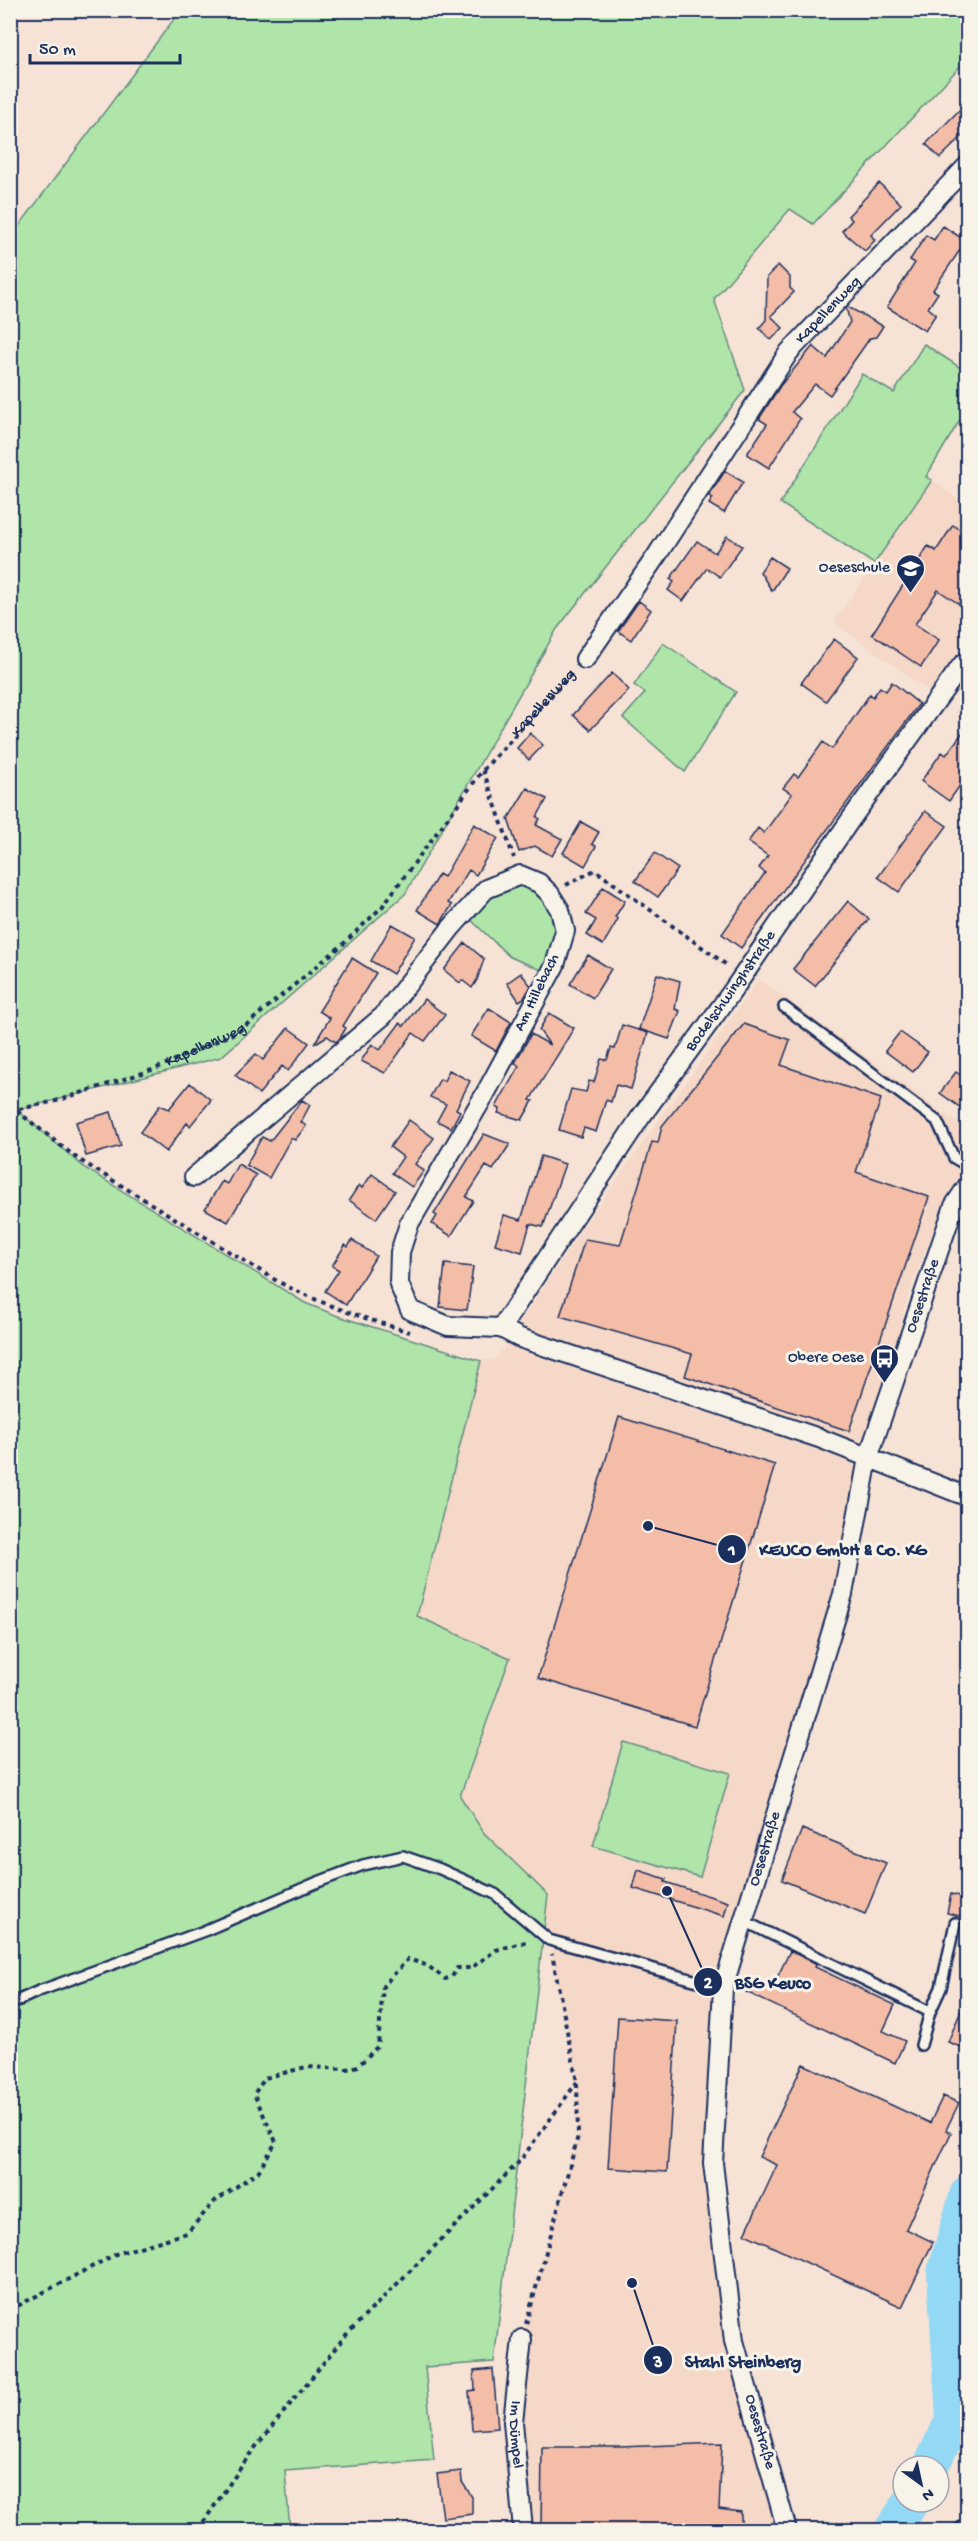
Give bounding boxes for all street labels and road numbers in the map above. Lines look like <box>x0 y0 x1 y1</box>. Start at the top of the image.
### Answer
street label: Kapellenweg <box>792 273 865 348</box>
street label: Kapellenweg <box>508 665 580 742</box>
street label: Bodelschwinghstraße <box>681 927 781 1056</box>
street label: Am Hillebach <box>511 951 565 1035</box>
street label: Kapellenweg <box>163 1019 250 1072</box>
street label: Oesestraße <box>902 1256 945 1336</box>
street label: Oesestraße <box>745 1809 786 1889</box>
street label: Oesestraße <box>739 2392 779 2472</box>
street label: Im Dümpel <box>503 2400 527 2469</box>

